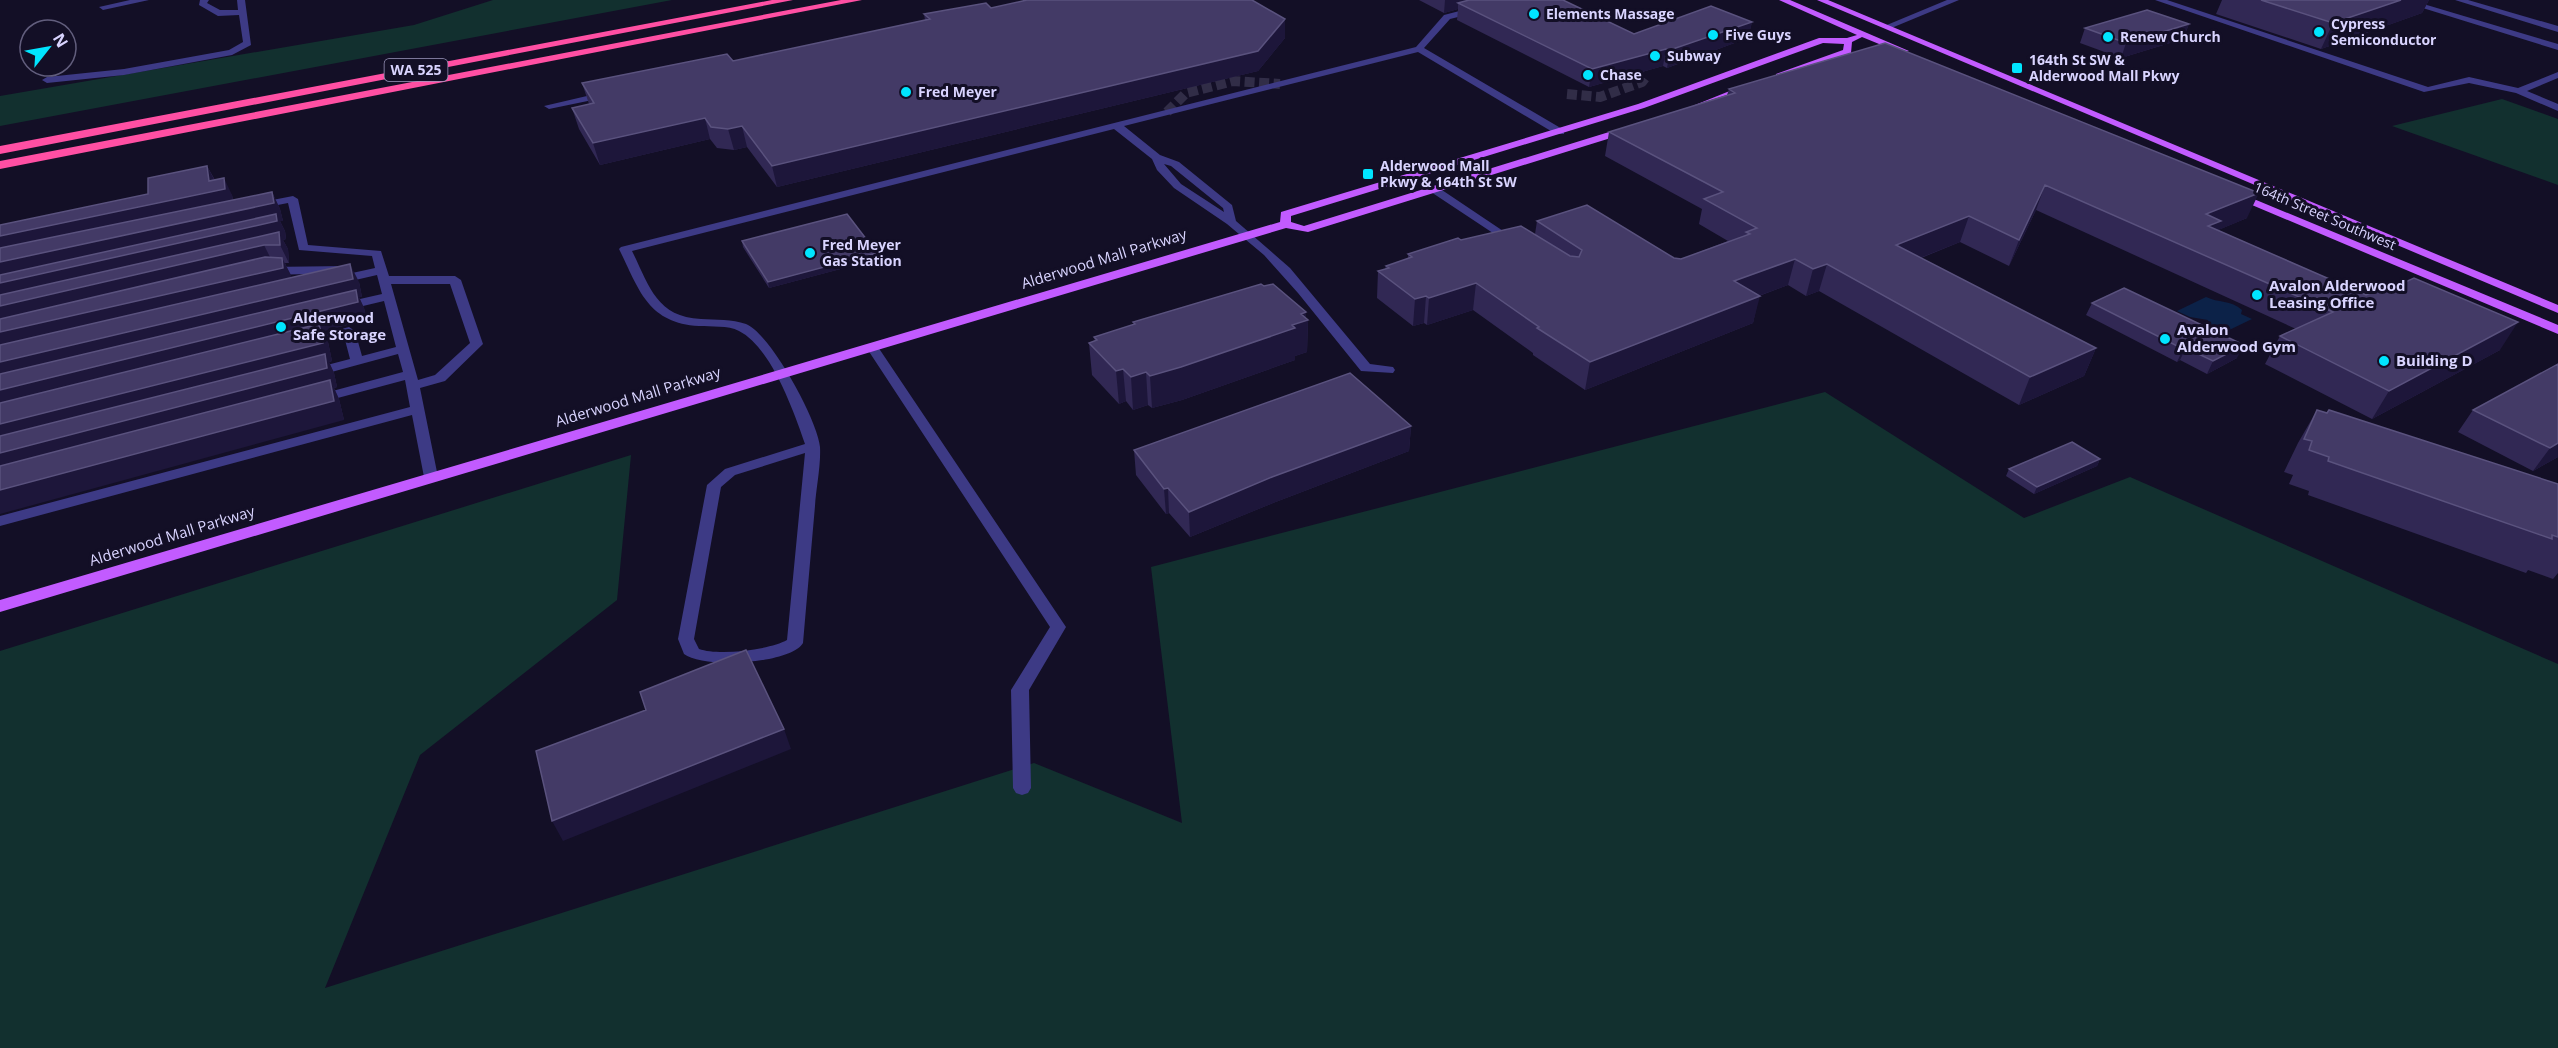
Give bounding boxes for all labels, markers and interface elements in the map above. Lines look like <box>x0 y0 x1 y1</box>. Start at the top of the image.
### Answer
place label: Elements Massage <box>1546 4 1675 23</box>
marker: Elements Massage <box>1527 7 1541 21</box>
place label: Cypress Semiconductor <box>2331 14 2437 49</box>
north arrow <box>18 18 78 78</box>
place label: Five Guys <box>1725 25 1791 44</box>
marker: Cypress Semiconductor <box>2312 25 2326 39</box>
place label: Renew Church <box>2120 27 2221 46</box>
marker: Five Guys <box>1706 28 1720 42</box>
text: N <box>48 29 74 52</box>
marker: Renew Church <box>2101 30 2115 44</box>
place label: Subway <box>1667 46 1721 65</box>
marker: Subway <box>1648 49 1662 63</box>
place label: 164th St SW & Alderwood Mall Pkwy <box>2029 50 2180 85</box>
road number: WA 525 <box>384 59 448 81</box>
marker: 164th St SW & Alderwood Mall Pkwy <box>2010 61 2024 75</box>
place label: Chase <box>1600 65 1642 84</box>
marker: Chase <box>1581 68 1595 82</box>
place label: Fred Meyer <box>918 82 998 101</box>
marker: Fred Meyer <box>899 85 913 99</box>
place label: Alderwood Mall Pkwy & 164th St SW <box>1380 156 1517 191</box>
marker: Alderwood Mall Pkwy & 164th St SW <box>1361 167 1375 181</box>
street label: 164th Street Southwest <box>2251 177 2399 254</box>
street label: Alderwood Mall Parkway <box>1019 223 1189 293</box>
place label: Fred Meyer Gas Station <box>822 235 902 270</box>
marker: Fred Meyer Gas Station <box>803 246 817 260</box>
place label: Avalon Alderwood Leasing Office <box>2269 275 2406 312</box>
marker: Avalon Alderwood Leasing Office <box>2250 288 2264 302</box>
place label: Alderwood Safe Storage <box>293 307 386 344</box>
place label: Avalon Alderwood Gym <box>2177 319 2296 356</box>
marker: Alderwood Safe Storage <box>274 320 288 334</box>
marker: Avalon Alderwood Gym <box>2158 332 2172 346</box>
place label: Building D <box>2396 350 2473 370</box>
marker: Building D <box>2377 354 2391 368</box>
street label: Alderwood Mall Parkway <box>553 361 723 431</box>
street label: Alderwood Mall Parkway <box>87 500 257 570</box>

